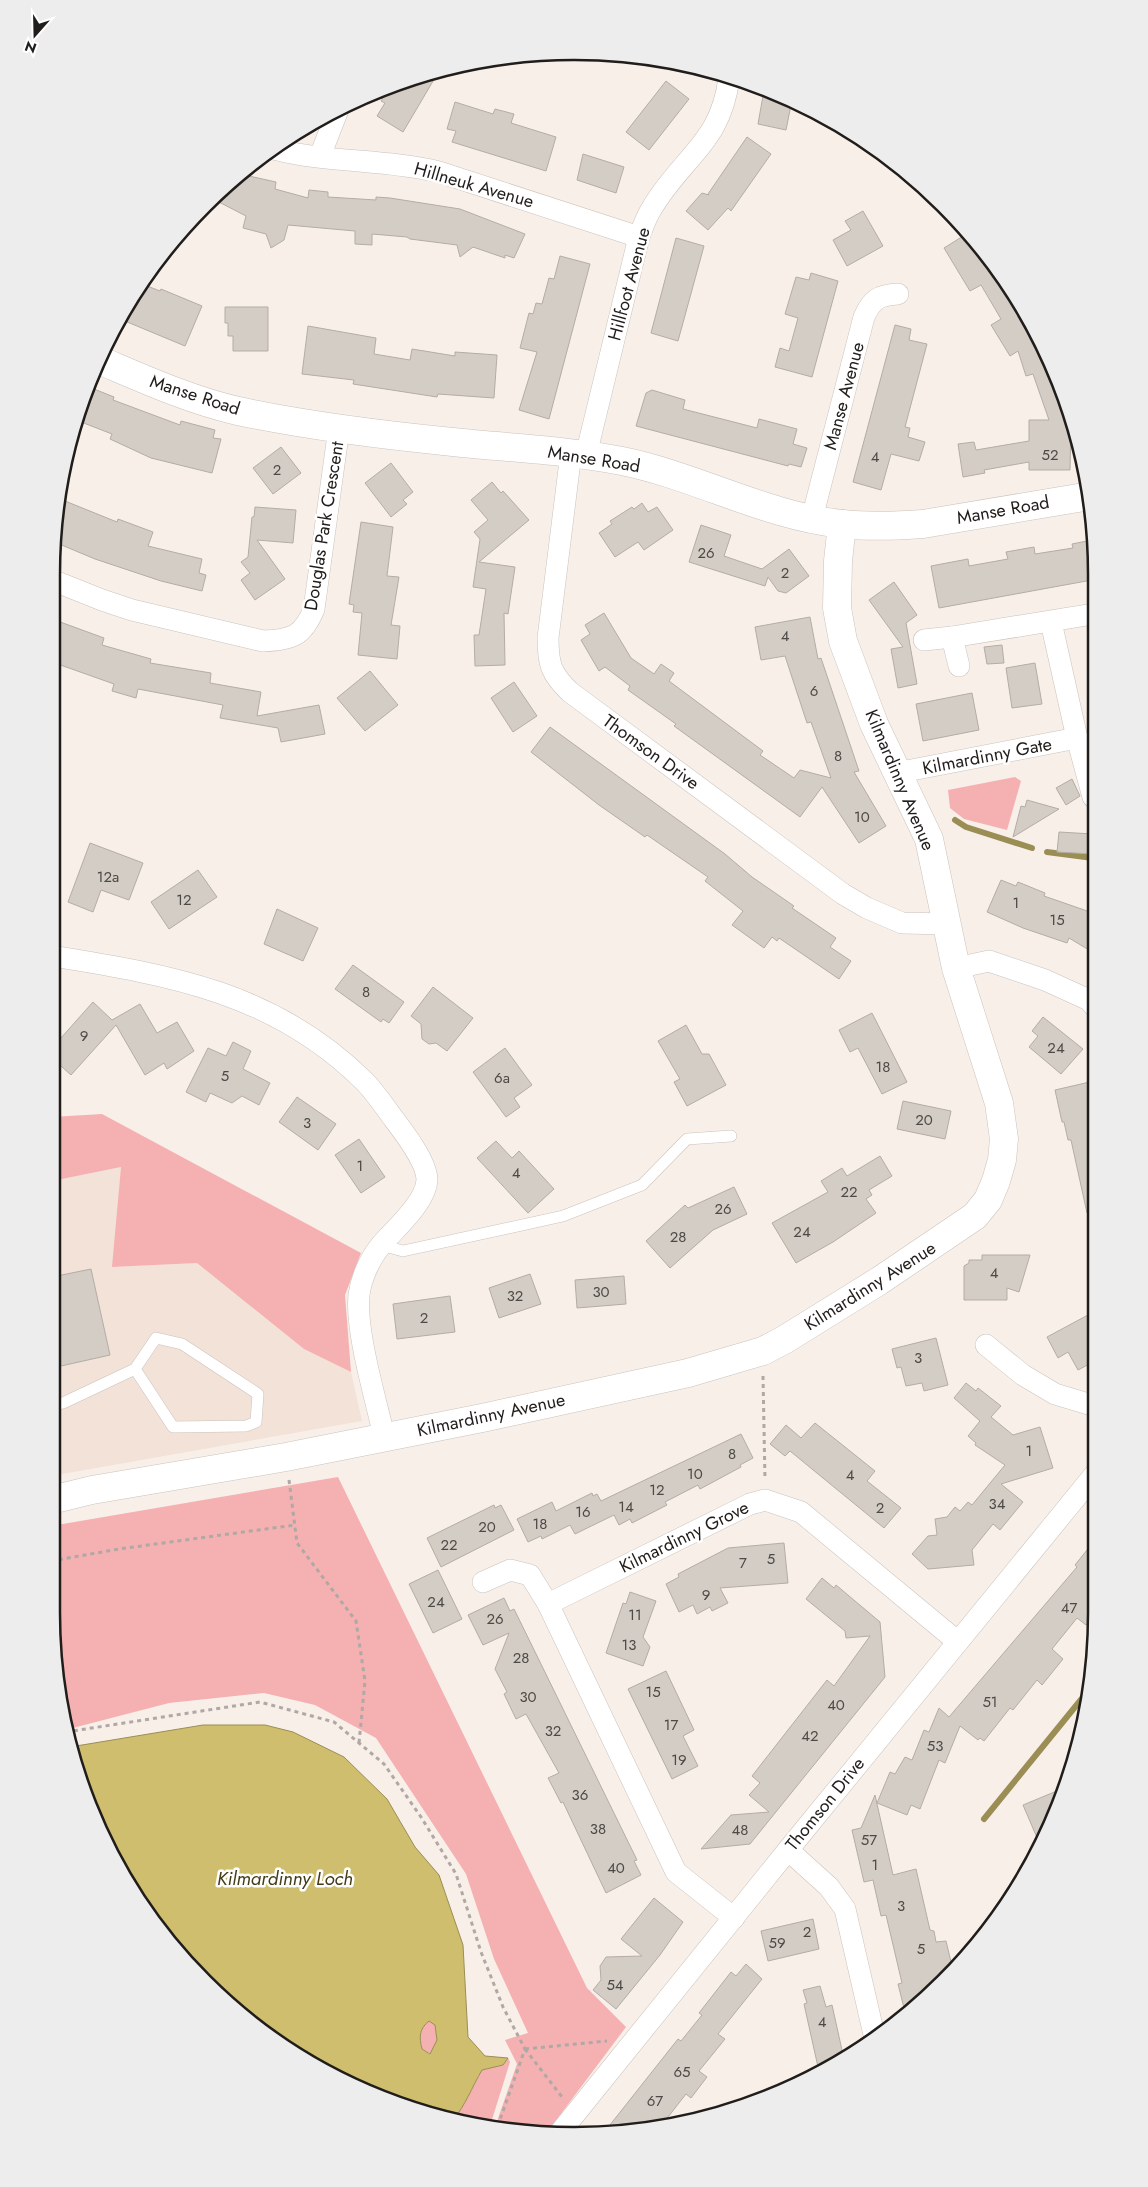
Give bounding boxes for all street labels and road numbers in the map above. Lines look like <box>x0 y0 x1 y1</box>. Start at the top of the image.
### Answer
street label: Hillneuk Avenue <box>411 155 537 215</box>
street label: Hillfoot Avenue <box>601 224 657 344</box>
street label: Manse Avenue <box>817 339 871 453</box>
street label: Manse Road <box>147 368 243 422</box>
street label: Douglas Park Crescent <box>298 439 350 613</box>
street label: Manse Road <box>546 439 642 479</box>
street label: Manse Road <box>955 489 1051 531</box>
street label: Kilmardinny Avenue <box>859 705 941 855</box>
street label: Thomson Drive <box>597 708 705 796</box>
street label: Kilmardinny Gate <box>920 731 1054 781</box>
street label: Kilmardinny Avenue <box>799 1235 941 1337</box>
street label: Kilmardinny Avenue <box>414 1387 568 1443</box>
street label: Kilmardinny Grove <box>615 1494 753 1580</box>
street label: Thomson Drive <box>779 1752 871 1856</box>

